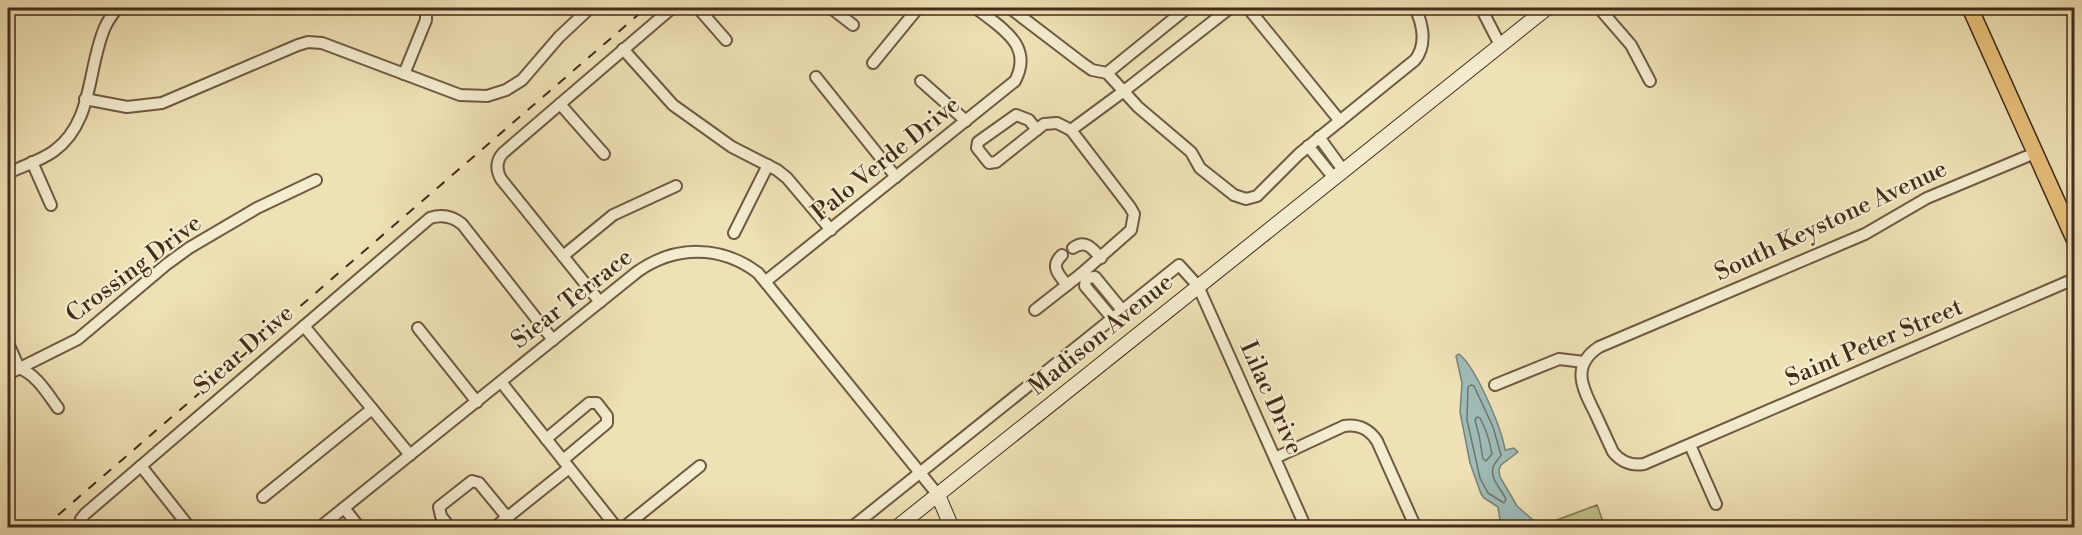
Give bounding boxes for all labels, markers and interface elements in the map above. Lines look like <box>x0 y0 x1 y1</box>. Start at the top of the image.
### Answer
street label: Palo Verde Drive <box>806 90 966 228</box>
street label: South Keystone Avenue <box>1710 154 1952 288</box>
street label: Crossing Drive <box>60 208 208 330</box>
street label: Siear Terrace <box>505 242 639 356</box>
street label: Madison Avenue <box>1023 268 1179 402</box>
street label: Saint Peter Street <box>1781 292 1968 394</box>
street label: Siear Drive <box>188 299 300 401</box>
street label: Lilac Drive <box>1233 337 1309 459</box>

